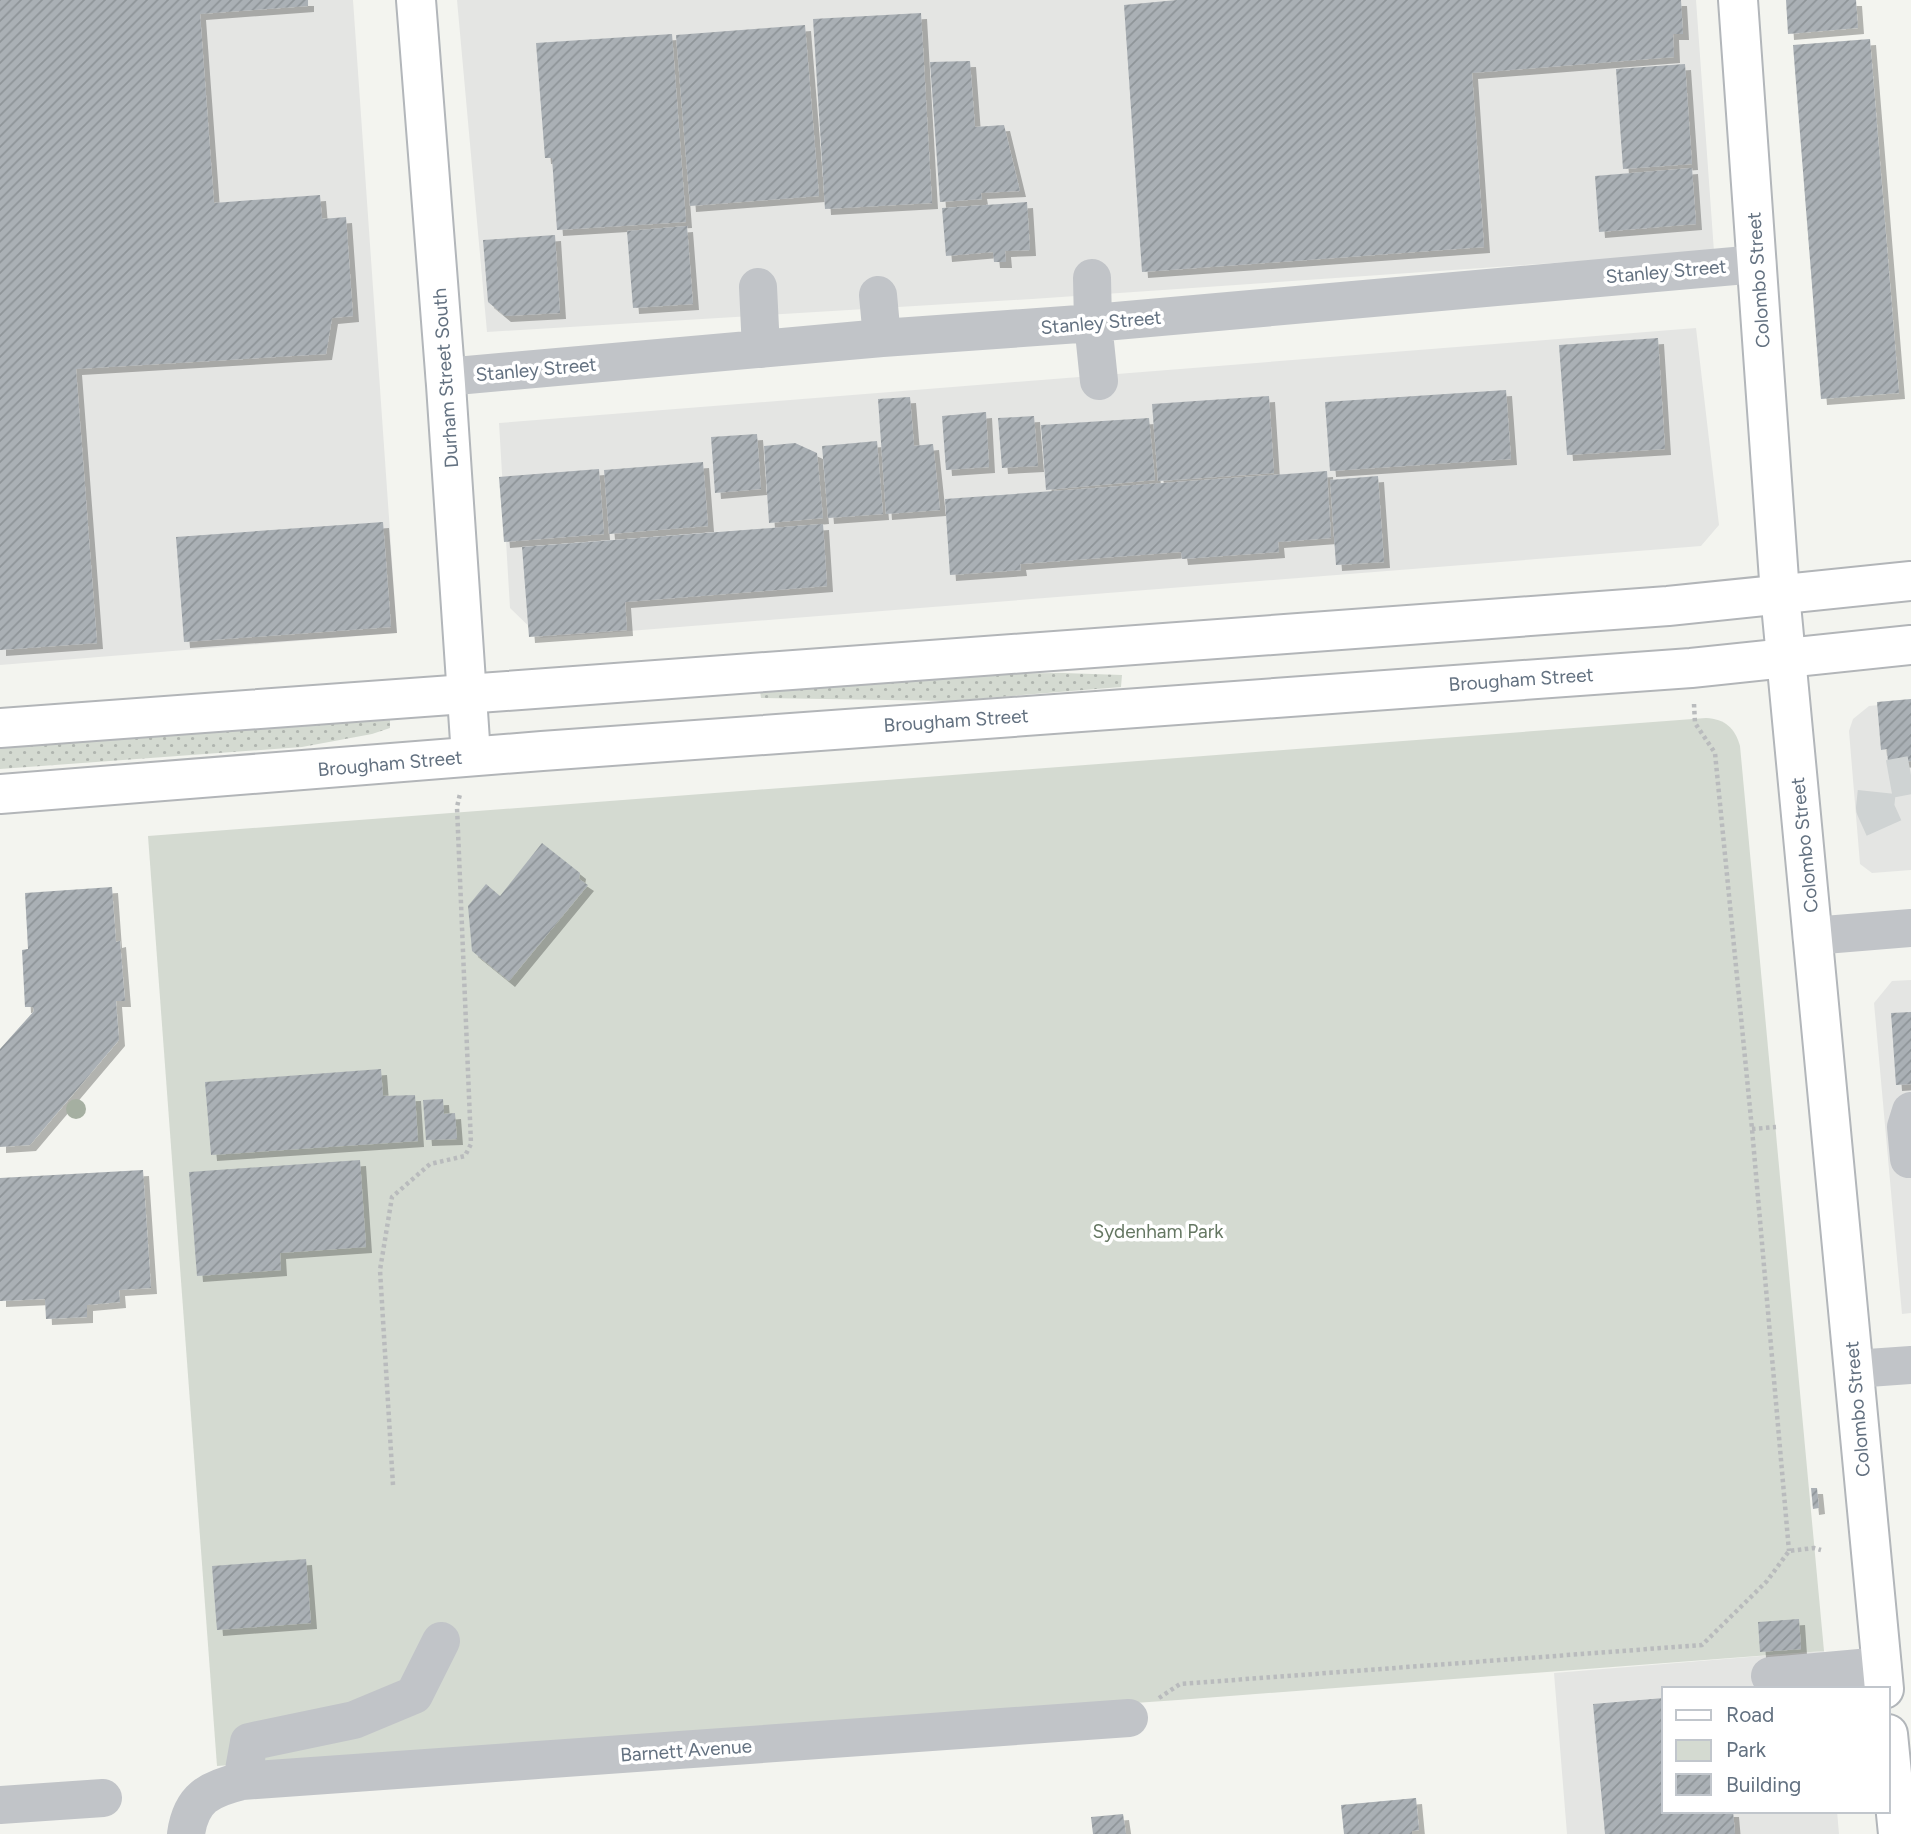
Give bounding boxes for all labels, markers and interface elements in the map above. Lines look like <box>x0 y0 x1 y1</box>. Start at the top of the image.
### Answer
street label: Colombo Street <box>1742 211 1775 349</box>
street label: Stanley Street <box>1605 255 1727 288</box>
street label: Durham Street South <box>428 287 463 469</box>
street label: Stanley Street <box>1040 306 1162 339</box>
street label: Stanley Street <box>475 353 597 386</box>
street label: Brougham Street <box>1448 663 1594 696</box>
street label: Brougham Street <box>883 704 1029 737</box>
street label: Brougham Street <box>317 746 463 781</box>
street label: Colombo Street <box>1786 776 1823 914</box>
park label: Sydenham Park <box>1093 1220 1224 1243</box>
street label: Colombo Street <box>1840 1340 1875 1478</box>
legend <box>1662 1687 1890 1813</box>
text: Road <box>1726 1702 1774 1727</box>
street label: Barnett Avenue <box>619 1734 753 1767</box>
text: Park <box>1726 1737 1767 1762</box>
text: Building <box>1726 1772 1801 1797</box>

